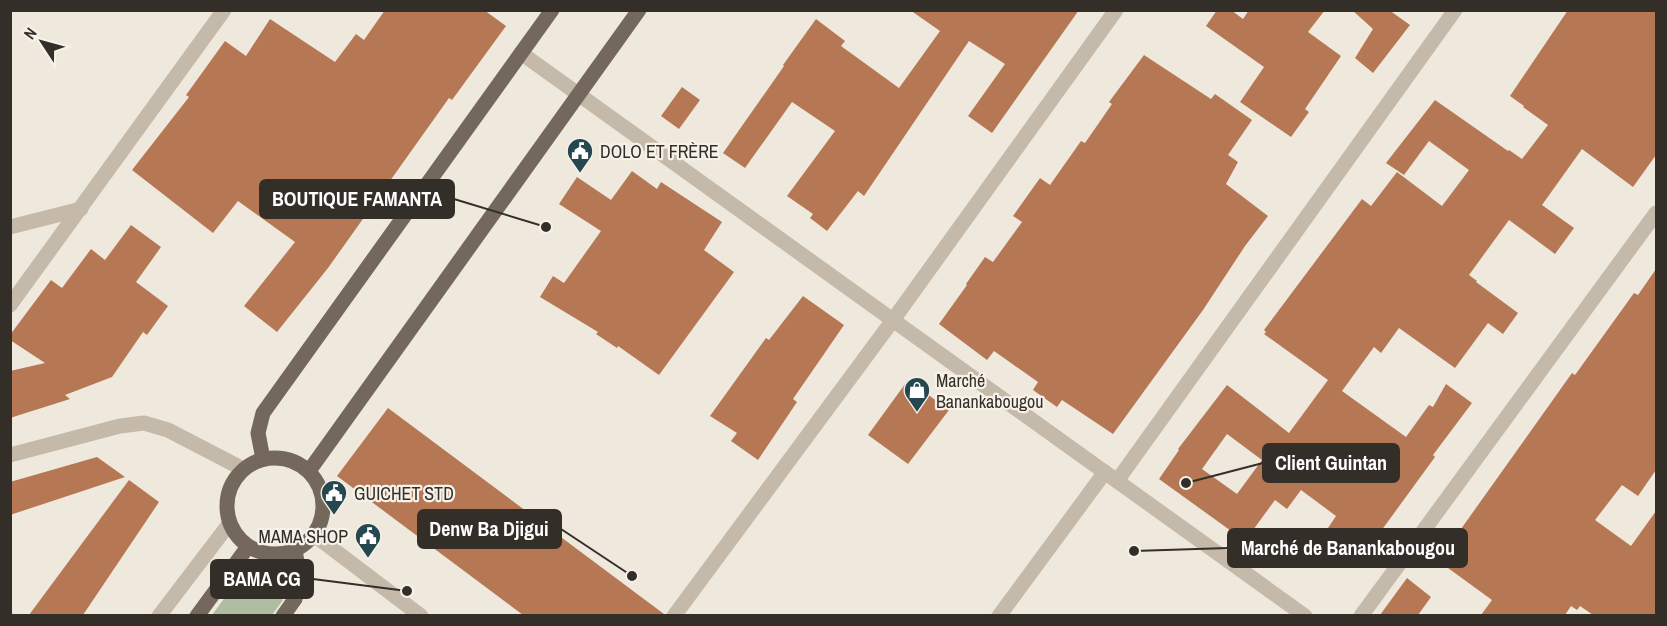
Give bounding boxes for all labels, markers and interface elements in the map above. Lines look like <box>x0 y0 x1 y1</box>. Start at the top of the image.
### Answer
north arrow <box>12 12 72 72</box>
text: N <box>18 23 42 43</box>
public building icon: DOLO ET FRÈRE <box>565 136 595 174</box>
place label: DOLO ET FRÈRE <box>600 139 719 164</box>
callout: BOUTIQUE FAMANTA <box>260 180 454 218</box>
text: BOUTIQUE FAMANTA <box>272 185 442 212</box>
place label: Marché Banankabougou <box>936 368 1044 414</box>
shop icon: Marché Banankabougou <box>902 375 932 413</box>
callout: Client Guintan <box>1263 444 1399 482</box>
text: Client Guintan <box>1275 449 1387 476</box>
public building icon: GUICHET STD <box>319 478 349 516</box>
place label: GUICHET STD <box>354 481 454 506</box>
callout: Denw Ba Djigui <box>418 510 561 548</box>
text: Denw Ba Djigui <box>429 515 549 542</box>
public building icon: MAMA SHOP <box>353 521 383 559</box>
place label: MAMA SHOP <box>259 524 348 549</box>
callout: Marché de Banankabougou <box>1228 529 1467 567</box>
text: Marché de Banankabougou <box>1241 534 1455 561</box>
callout: BAMA CG <box>211 560 313 598</box>
text: BAMA CG <box>223 565 301 592</box>

